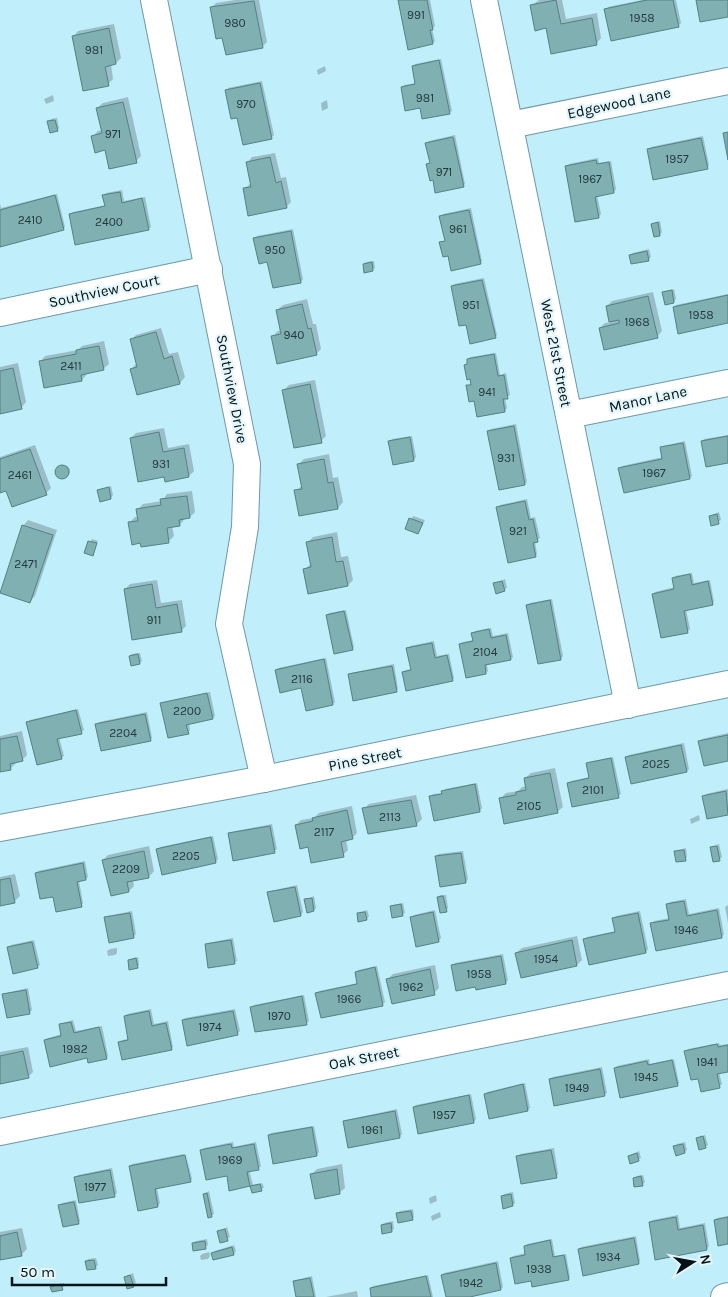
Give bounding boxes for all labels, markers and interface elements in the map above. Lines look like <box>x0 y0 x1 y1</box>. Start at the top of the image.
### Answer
house number: 991 <box>407 8 425 22</box>
house number: 1958 <box>629 11 655 25</box>
house number: 980 <box>224 16 246 30</box>
house number: 981 <box>85 43 103 57</box>
street label: Edgewood Lane <box>566 83 672 123</box>
house number: 981 <box>416 91 434 105</box>
house number: 970 <box>236 97 256 111</box>
house number: 971 <box>105 127 121 141</box>
house number: 1957 <box>665 152 689 166</box>
house number: 971 <box>436 165 452 179</box>
house number: 1967 <box>578 172 602 186</box>
house number: 2410 <box>18 213 42 227</box>
house number: 2400 <box>95 215 123 229</box>
house number: 961 <box>449 222 467 236</box>
house number: 950 <box>265 243 285 257</box>
street label: Southview Court <box>47 270 161 312</box>
street label: West 21st Street <box>537 297 575 409</box>
house number: 951 <box>462 298 480 312</box>
house number: 1958 <box>688 308 714 322</box>
house number: 1968 <box>624 315 650 329</box>
house number: 940 <box>284 328 304 342</box>
street label: Southview Drive <box>213 333 251 445</box>
house number: 2411 <box>60 359 82 373</box>
street label: Manor Lane <box>607 382 689 416</box>
house number: 941 <box>478 385 496 399</box>
house number: 931 <box>497 451 515 465</box>
house number: 931 <box>152 457 170 471</box>
house number: 1967 <box>642 466 666 480</box>
house number: 2461 <box>8 468 32 482</box>
house number: 921 <box>509 524 527 538</box>
house number: 2471 <box>14 557 38 571</box>
house number: 911 <box>147 613 161 627</box>
house number: 2104 <box>473 645 498 659</box>
house number: 2116 <box>291 672 313 686</box>
house number: 2200 <box>173 704 201 718</box>
house number: 2204 <box>109 726 137 740</box>
street label: Pine Street <box>327 743 404 775</box>
house number: 2025 <box>642 757 670 771</box>
house number: 2101 <box>582 783 604 797</box>
house number: 2105 <box>517 799 542 813</box>
house number: 2113 <box>379 810 401 824</box>
house number: 2117 <box>314 825 335 839</box>
house number: 2205 <box>172 849 200 863</box>
house number: 2209 <box>112 862 140 876</box>
house number: 1946 <box>674 923 698 937</box>
house number: 1954 <box>534 952 558 966</box>
house number: 1958 <box>466 967 492 981</box>
house number: 1962 <box>399 980 423 994</box>
house number: 1966 <box>337 992 361 1006</box>
house number: 1970 <box>267 1009 291 1023</box>
house number: 1974 <box>198 1020 222 1034</box>
house number: 1982 <box>62 1042 88 1056</box>
street label: Oak Street <box>327 1042 401 1074</box>
house number: 1941 <box>696 1055 718 1069</box>
house number: 1945 <box>634 1070 658 1084</box>
house number: 1949 <box>565 1081 589 1095</box>
house number: 1957 <box>432 1108 456 1122</box>
house number: 1961 <box>361 1123 383 1137</box>
house number: 1969 <box>218 1153 242 1167</box>
house number: 1977 <box>84 1180 106 1194</box>
north arrow <box>668 1237 718 1287</box>
house number: 1934 <box>596 1250 621 1264</box>
text: N <box>696 1253 715 1266</box>
scale bar <box>12 1254 166 1286</box>
house number: 1938 <box>526 1262 552 1276</box>
text: 50 m <box>20 1263 55 1281</box>
house number: 1942 <box>459 1276 483 1290</box>

